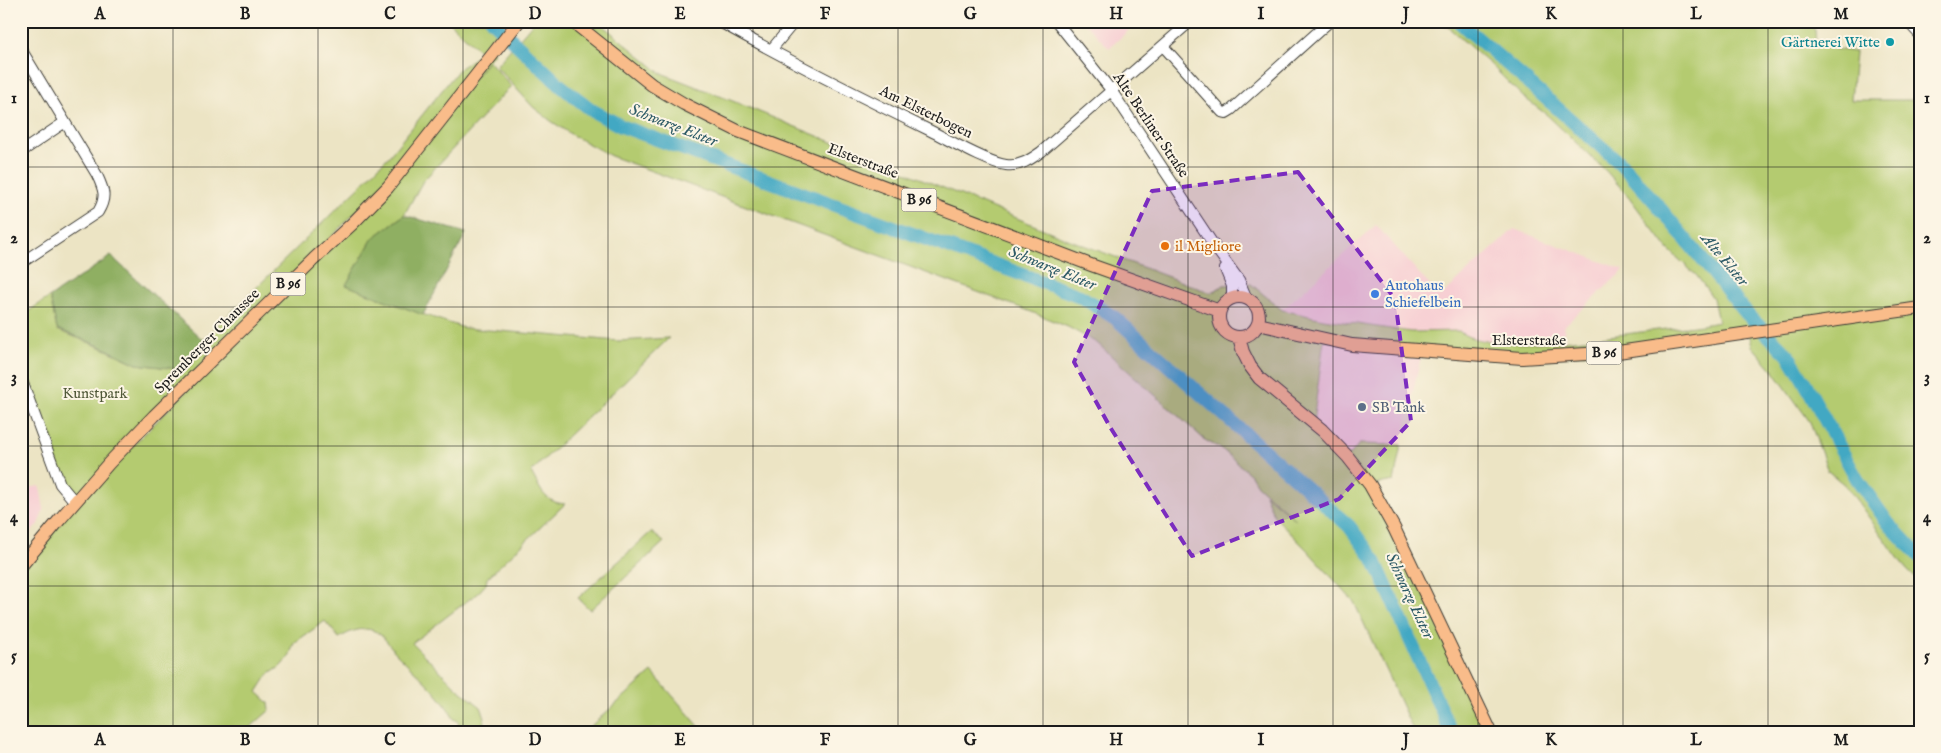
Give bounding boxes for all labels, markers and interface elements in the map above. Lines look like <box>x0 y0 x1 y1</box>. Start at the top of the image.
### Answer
text: A <box>94 5 107 25</box>
text: B <box>240 5 251 25</box>
text: C <box>384 5 396 25</box>
text: D <box>529 5 542 25</box>
text: E <box>674 5 686 25</box>
text: F <box>820 5 831 25</box>
text: G <box>964 5 977 25</box>
text: H <box>1109 5 1123 25</box>
text: I <box>1258 5 1265 25</box>
text: J <box>1401 5 1410 25</box>
text: K <box>1545 5 1558 25</box>
text: L <box>1690 5 1702 25</box>
text: M <box>1833 5 1849 25</box>
place label: Gärtnerei Witte <box>1781 33 1880 52</box>
marker: Gärtnerei Witte <box>1884 36 1896 48</box>
street label: Alte Berliner Straße <box>1108 68 1193 181</box>
street label: Am Elsterbogen <box>875 81 976 143</box>
text: 1 <box>11 89 17 109</box>
text: 1 <box>1924 89 1930 109</box>
water label: Schwarze Elster <box>626 100 721 153</box>
street label: Elsterstraße <box>825 139 901 183</box>
road number: B 96 <box>902 188 936 212</box>
water label: Alte Elster <box>1695 228 1753 292</box>
text: 2 <box>10 229 18 249</box>
text: 2 <box>1923 229 1931 249</box>
place label: il Migliore <box>1175 237 1241 256</box>
marker: il Migliore <box>1159 240 1171 252</box>
water label: Schwarze Elster <box>1005 242 1100 296</box>
road number: B 96 <box>270 272 306 296</box>
place label: Autohaus Schiefelbein <box>1384 276 1461 312</box>
street label: Spremberger Chaussee <box>150 284 264 398</box>
marker: Autohaus Schiefelbein <box>1369 288 1381 300</box>
street label: Elsterstraße <box>1492 331 1566 350</box>
road number: B 96 <box>1586 342 1622 364</box>
text: 3 <box>11 368 17 388</box>
text: 3 <box>1924 368 1930 388</box>
park label: Kunstpark <box>62 384 129 403</box>
place label: SB Tank <box>1372 398 1426 417</box>
marker: SB Tank <box>1356 401 1368 413</box>
text: 4 <box>10 508 19 528</box>
text: 4 <box>1923 508 1932 528</box>
water label: Schwarze Elster <box>1380 550 1438 644</box>
text: 5 <box>11 647 17 667</box>
text: 5 <box>1924 647 1930 667</box>
text: A <box>94 731 107 751</box>
text: B <box>240 731 251 751</box>
text: C <box>384 731 396 751</box>
text: D <box>529 731 542 751</box>
text: E <box>674 731 686 751</box>
text: F <box>820 731 831 751</box>
text: G <box>964 731 977 751</box>
text: H <box>1109 731 1123 751</box>
text: I <box>1258 731 1265 751</box>
text: J <box>1401 731 1410 751</box>
text: K <box>1545 731 1558 751</box>
text: L <box>1690 731 1702 751</box>
text: M <box>1833 731 1849 751</box>

